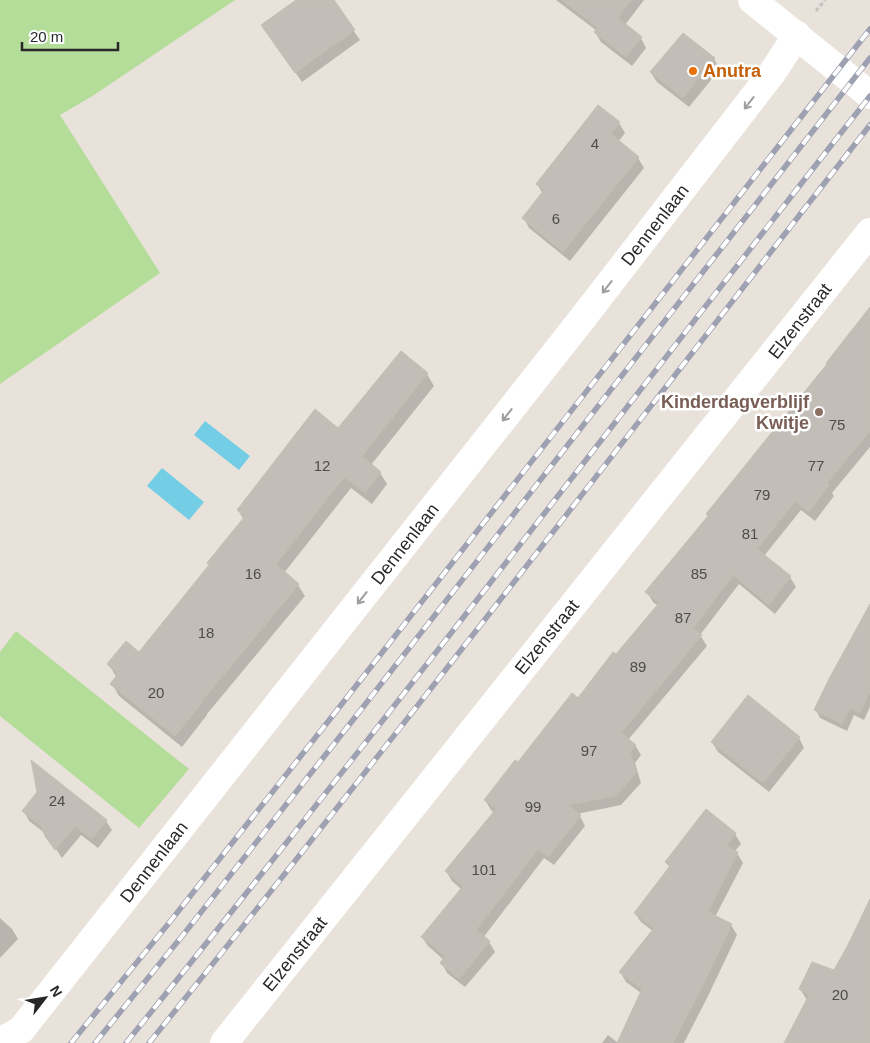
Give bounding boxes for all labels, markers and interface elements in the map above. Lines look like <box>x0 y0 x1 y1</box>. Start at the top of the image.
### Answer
scale bar <box>22 20 119 52</box>
text: 20 m <box>30 28 63 45</box>
place label: Anutra <box>703 61 762 81</box>
marker: Anutra <box>687 65 699 77</box>
one-way arrow <box>743 96 754 109</box>
house number: 4 <box>591 135 599 152</box>
street label: Dennenlaan <box>617 181 693 269</box>
house number: 6 <box>552 210 560 227</box>
street label: Elzenstraat <box>764 279 836 363</box>
one-way arrow <box>601 280 612 293</box>
place label: Kinderdagverblijf Kwitje <box>661 392 810 433</box>
marker: Kinderdagverblijf Kwitje <box>813 406 825 418</box>
one-way arrow <box>501 408 512 421</box>
house number: 75 <box>829 416 845 433</box>
house number: 12 <box>314 457 330 474</box>
house number: 77 <box>808 457 824 474</box>
house number: 79 <box>754 486 770 503</box>
street label: Dennenlaan <box>367 500 443 588</box>
house number: 81 <box>742 525 758 542</box>
house number: 16 <box>245 565 261 582</box>
house number: 85 <box>691 565 707 582</box>
one-way arrow <box>357 591 368 604</box>
street label: Elzenstraat <box>511 596 583 678</box>
house number: 87 <box>675 609 691 626</box>
house number: 18 <box>198 624 214 641</box>
house number: 89 <box>630 658 646 675</box>
house number: 20 <box>148 684 164 701</box>
house number: 97 <box>581 742 597 759</box>
house number: 24 <box>49 792 65 809</box>
house number: 99 <box>525 798 541 815</box>
street label: Dennenlaan <box>116 818 192 906</box>
house number: 101 <box>471 861 497 878</box>
street label: Elzenstraat <box>259 913 331 995</box>
north arrow <box>20 973 70 1023</box>
text: N <box>47 983 66 1000</box>
house number: 20 <box>832 986 848 1003</box>

